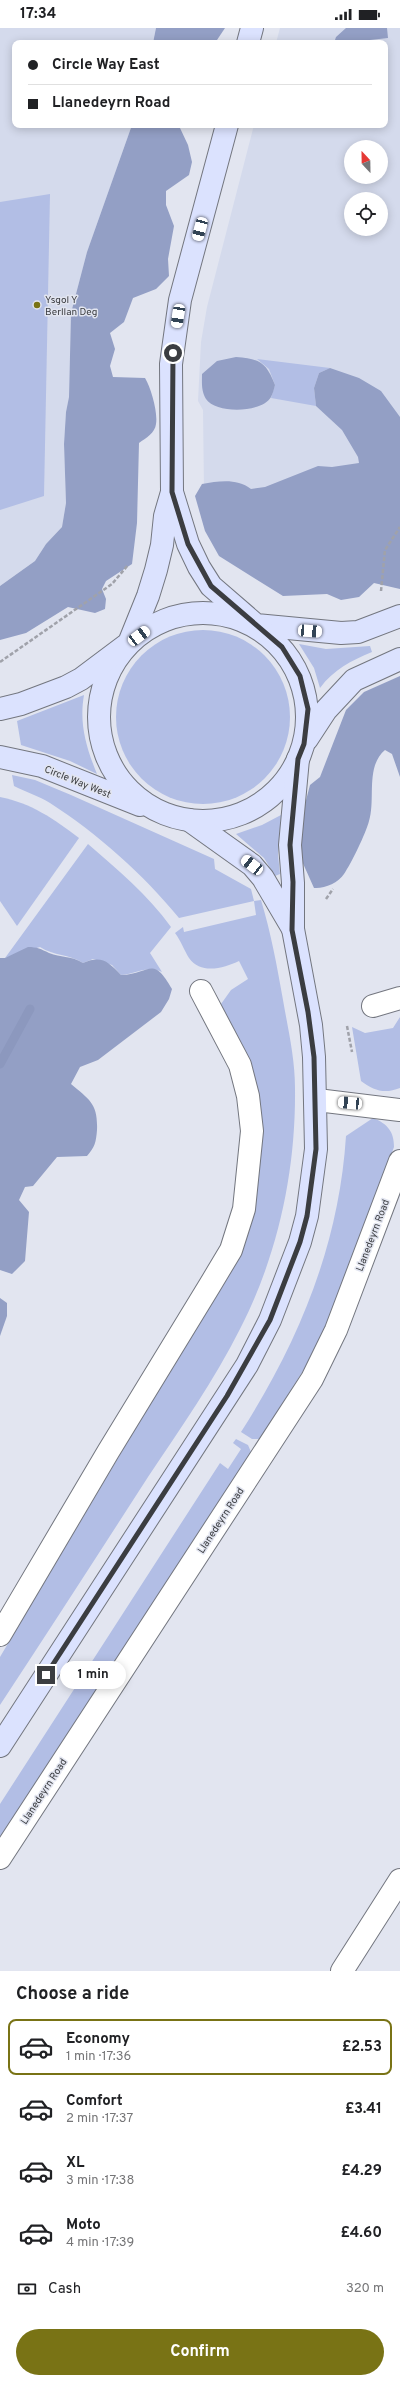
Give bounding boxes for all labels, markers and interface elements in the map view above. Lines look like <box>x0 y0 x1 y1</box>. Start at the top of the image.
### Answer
text: 17:34 <box>20 5 56 24</box>
text: Circle Way East <box>52 56 160 75</box>
text: Llanedeyrn Road <box>52 94 170 113</box>
north arrow <box>344 140 388 184</box>
map controls <box>344 140 388 236</box>
button: locate <box>344 192 388 236</box>
car <box>191 216 209 242</box>
place label: Ysgol Y Berllan Deg <box>45 294 98 319</box>
marker: Ysgol Y Berllan Deg <box>32 300 42 310</box>
car <box>170 303 186 329</box>
route start <box>164 344 182 362</box>
car <box>126 624 152 648</box>
car <box>298 624 322 638</box>
street label: Circle Way West <box>42 763 113 802</box>
car <box>239 853 265 877</box>
car <box>338 1096 362 1110</box>
street label: Llanedeyrn Road <box>354 1198 393 1273</box>
street label: Llanedeyrn Road <box>195 1485 247 1556</box>
callout: 1 min <box>60 1661 126 1689</box>
route end <box>37 1666 55 1684</box>
text: 1 min <box>77 1667 109 1683</box>
street label: Llanedeyrn Road <box>18 1756 70 1827</box>
text: Choose a ride <box>16 1983 129 2006</box>
icon: car <box>18 2029 54 2065</box>
text: Economy <box>66 2030 130 2049</box>
text: £2.53 <box>342 2038 382 2057</box>
text: 1 min · 17:36 <box>66 2049 131 2065</box>
icon: car <box>18 2091 54 2127</box>
text: Comfort <box>66 2092 123 2111</box>
text: £3.41 <box>345 2100 382 2119</box>
text: 2 min · 17:37 <box>66 2111 133 2127</box>
icon: car <box>18 2153 54 2189</box>
text: XL <box>66 2154 84 2173</box>
text: £4.29 <box>341 2162 382 2181</box>
text: 3 min · 17:38 <box>66 2173 134 2189</box>
icon: car <box>18 2215 54 2251</box>
text: Moto <box>66 2216 101 2235</box>
text: £4.60 <box>341 2224 382 2243</box>
text: 4 min · 17:39 <box>66 2235 134 2251</box>
icon: cash <box>16 2278 38 2300</box>
text: Cash <box>48 2280 81 2299</box>
text: 320 m <box>346 2281 384 2297</box>
button: Confirm <box>16 2329 384 2375</box>

